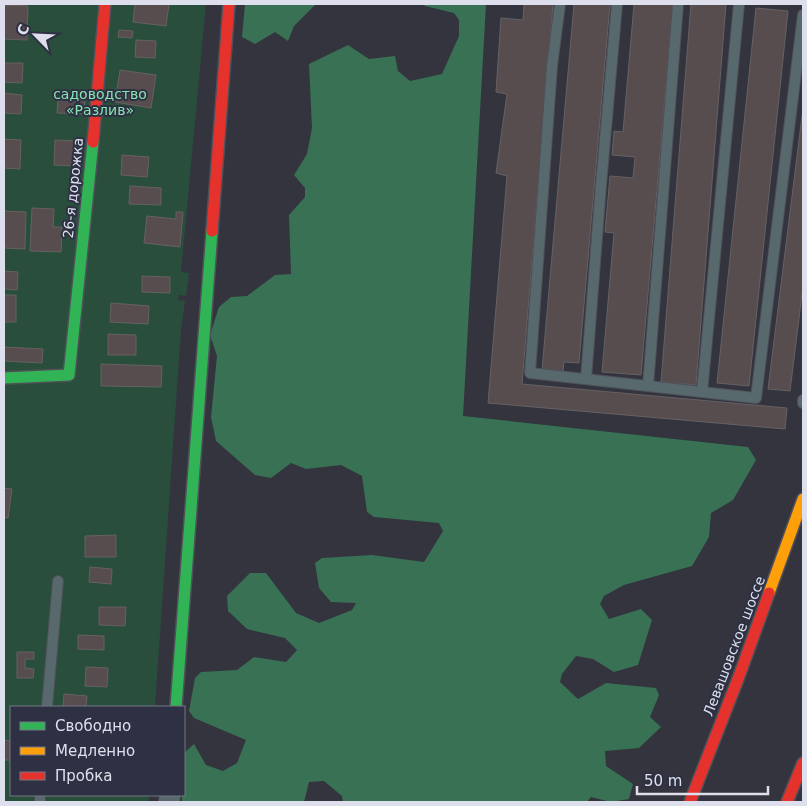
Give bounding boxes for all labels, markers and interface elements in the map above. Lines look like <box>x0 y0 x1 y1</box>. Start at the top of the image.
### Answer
north arrow <box>10 10 60 60</box>
text: С <box>14 22 33 38</box>
park label: садоводство «Разлив» <box>53 86 147 118</box>
street label: 26-я дорожка <box>60 137 86 239</box>
street label: Левашовское шоссе <box>700 574 768 718</box>
legend <box>10 706 185 796</box>
text: Свободно <box>55 717 131 735</box>
text: Медленно <box>55 742 135 760</box>
scale bar <box>637 764 768 796</box>
text: Пробка <box>55 767 112 785</box>
text: 50 m <box>644 772 682 790</box>

